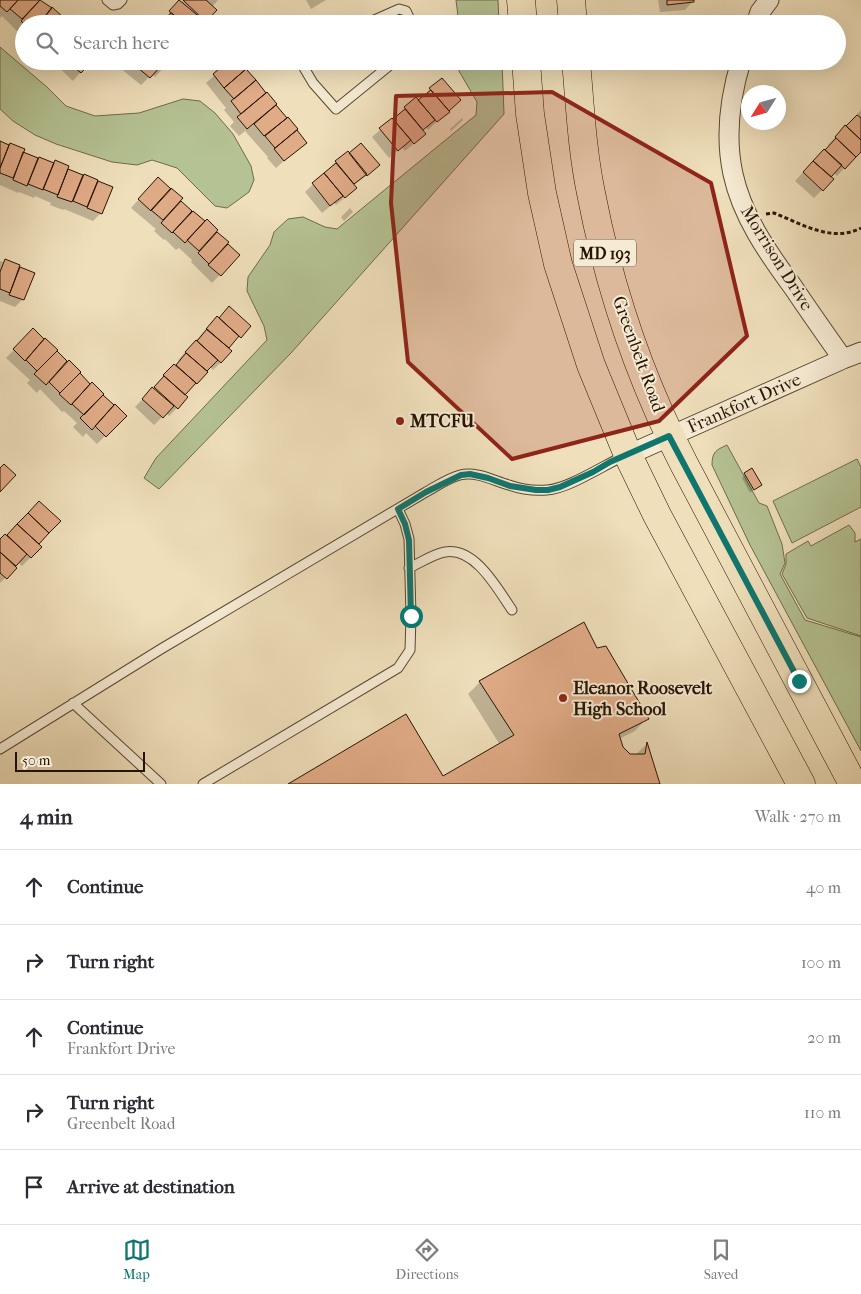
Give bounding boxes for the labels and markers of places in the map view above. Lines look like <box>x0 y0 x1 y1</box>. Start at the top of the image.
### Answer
place label: MTCFU <box>409 411 475 432</box>
marker: MTCFU <box>394 415 406 427</box>
place label: Eleanor Roosevelt High School <box>573 678 713 720</box>
marker: Eleanor Roosevelt High School <box>557 692 569 704</box>

